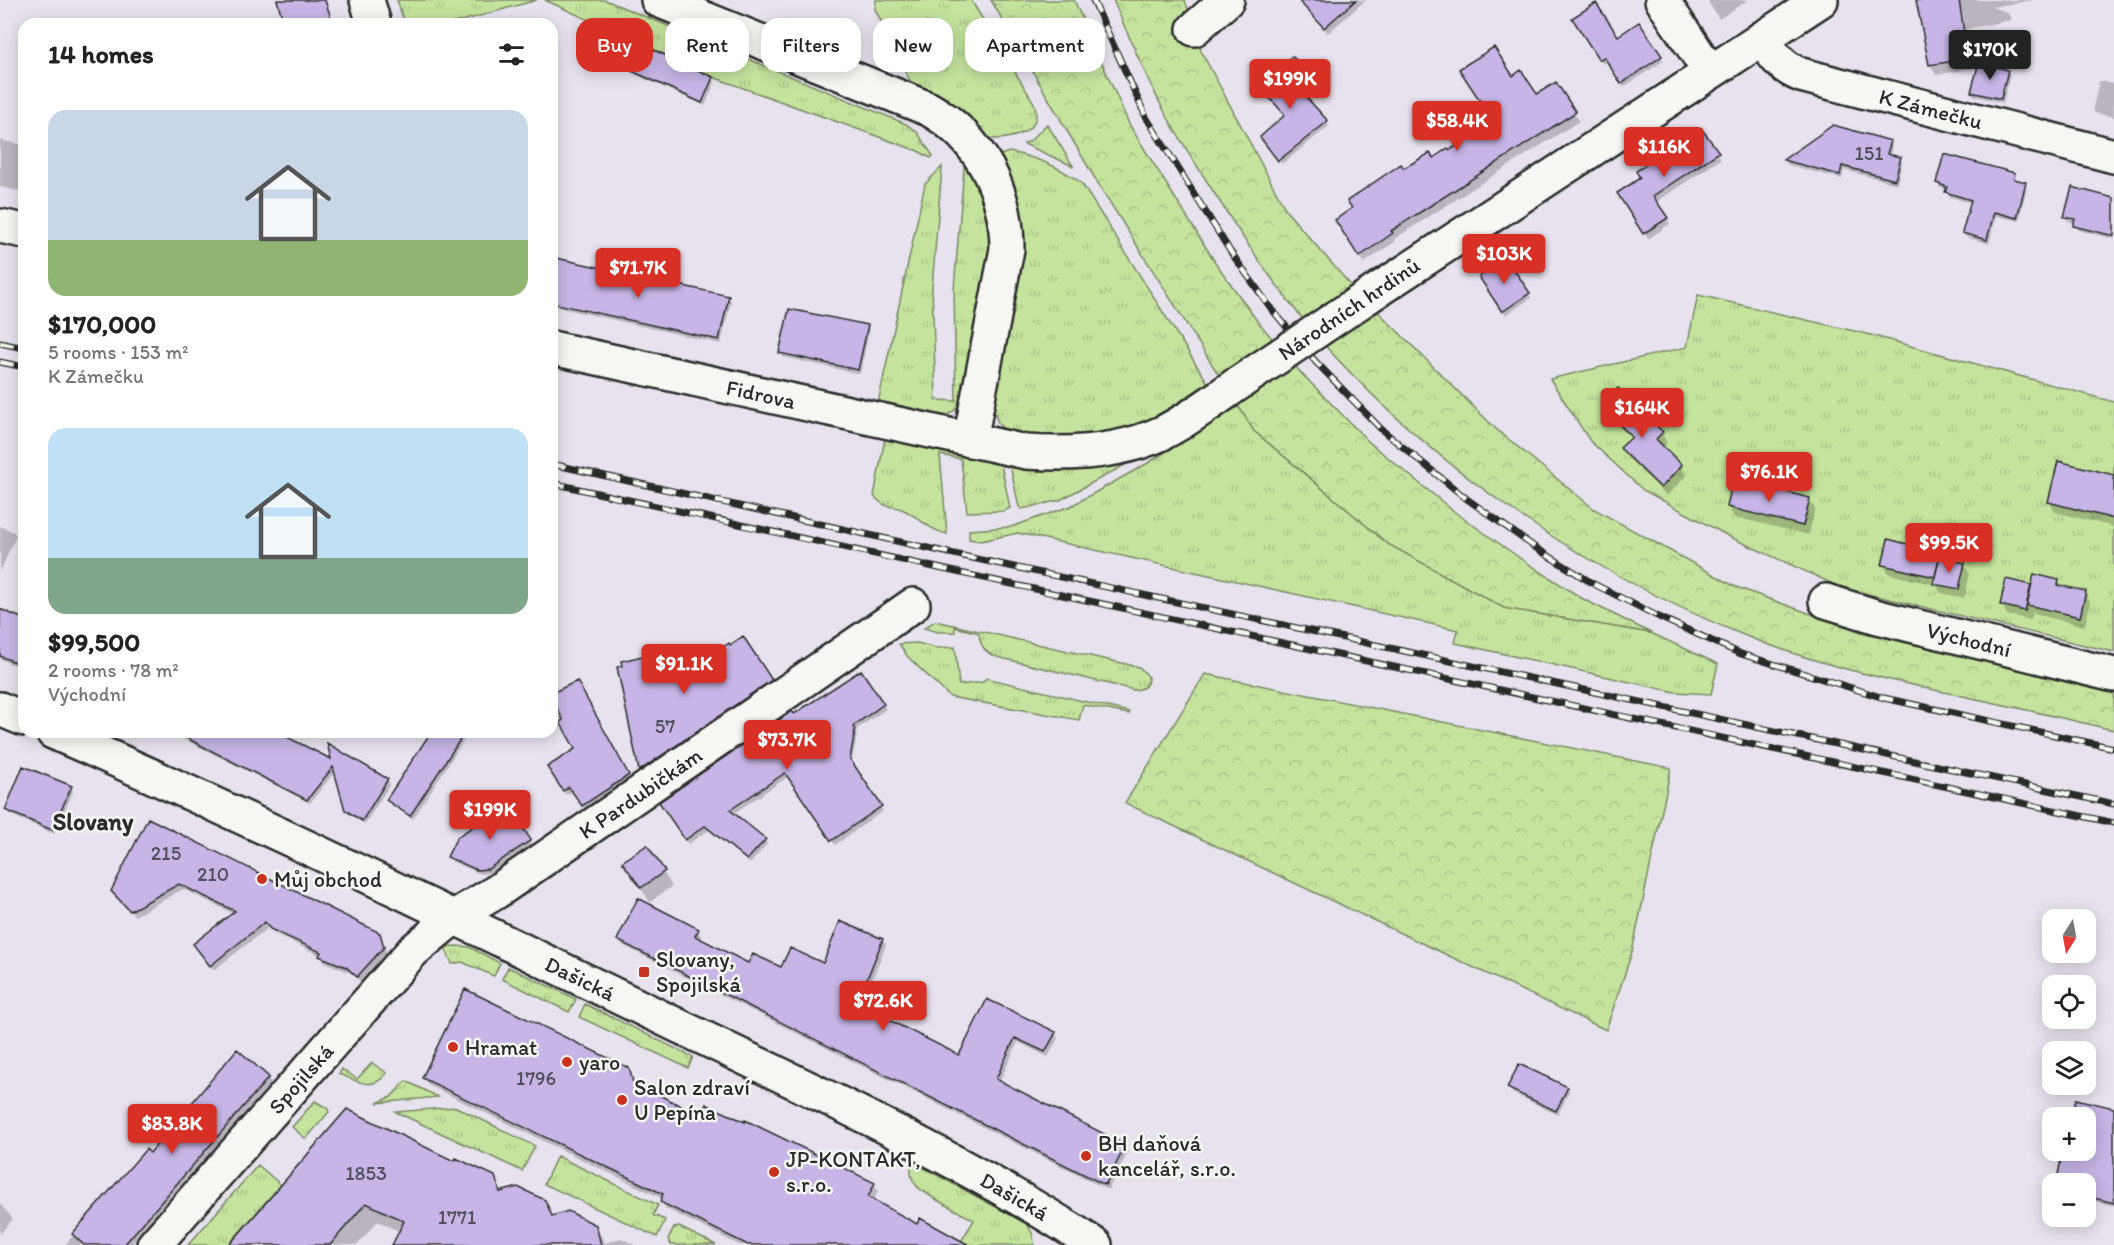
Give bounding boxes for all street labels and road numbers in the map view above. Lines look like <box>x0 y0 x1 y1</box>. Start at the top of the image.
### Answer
street label: K Zámečku <box>1876 82 1985 135</box>
street label: Národních hrdinů <box>1273 252 1425 366</box>
street label: Fidrova <box>724 373 799 415</box>
street label: Východní <box>1924 616 2014 663</box>
street label: K Pardubičkám <box>573 741 707 845</box>
street label: Dašická <box>541 950 620 1007</box>
street label: Spojilská <box>262 1037 339 1119</box>
street label: Dašická <box>976 1166 1054 1227</box>

